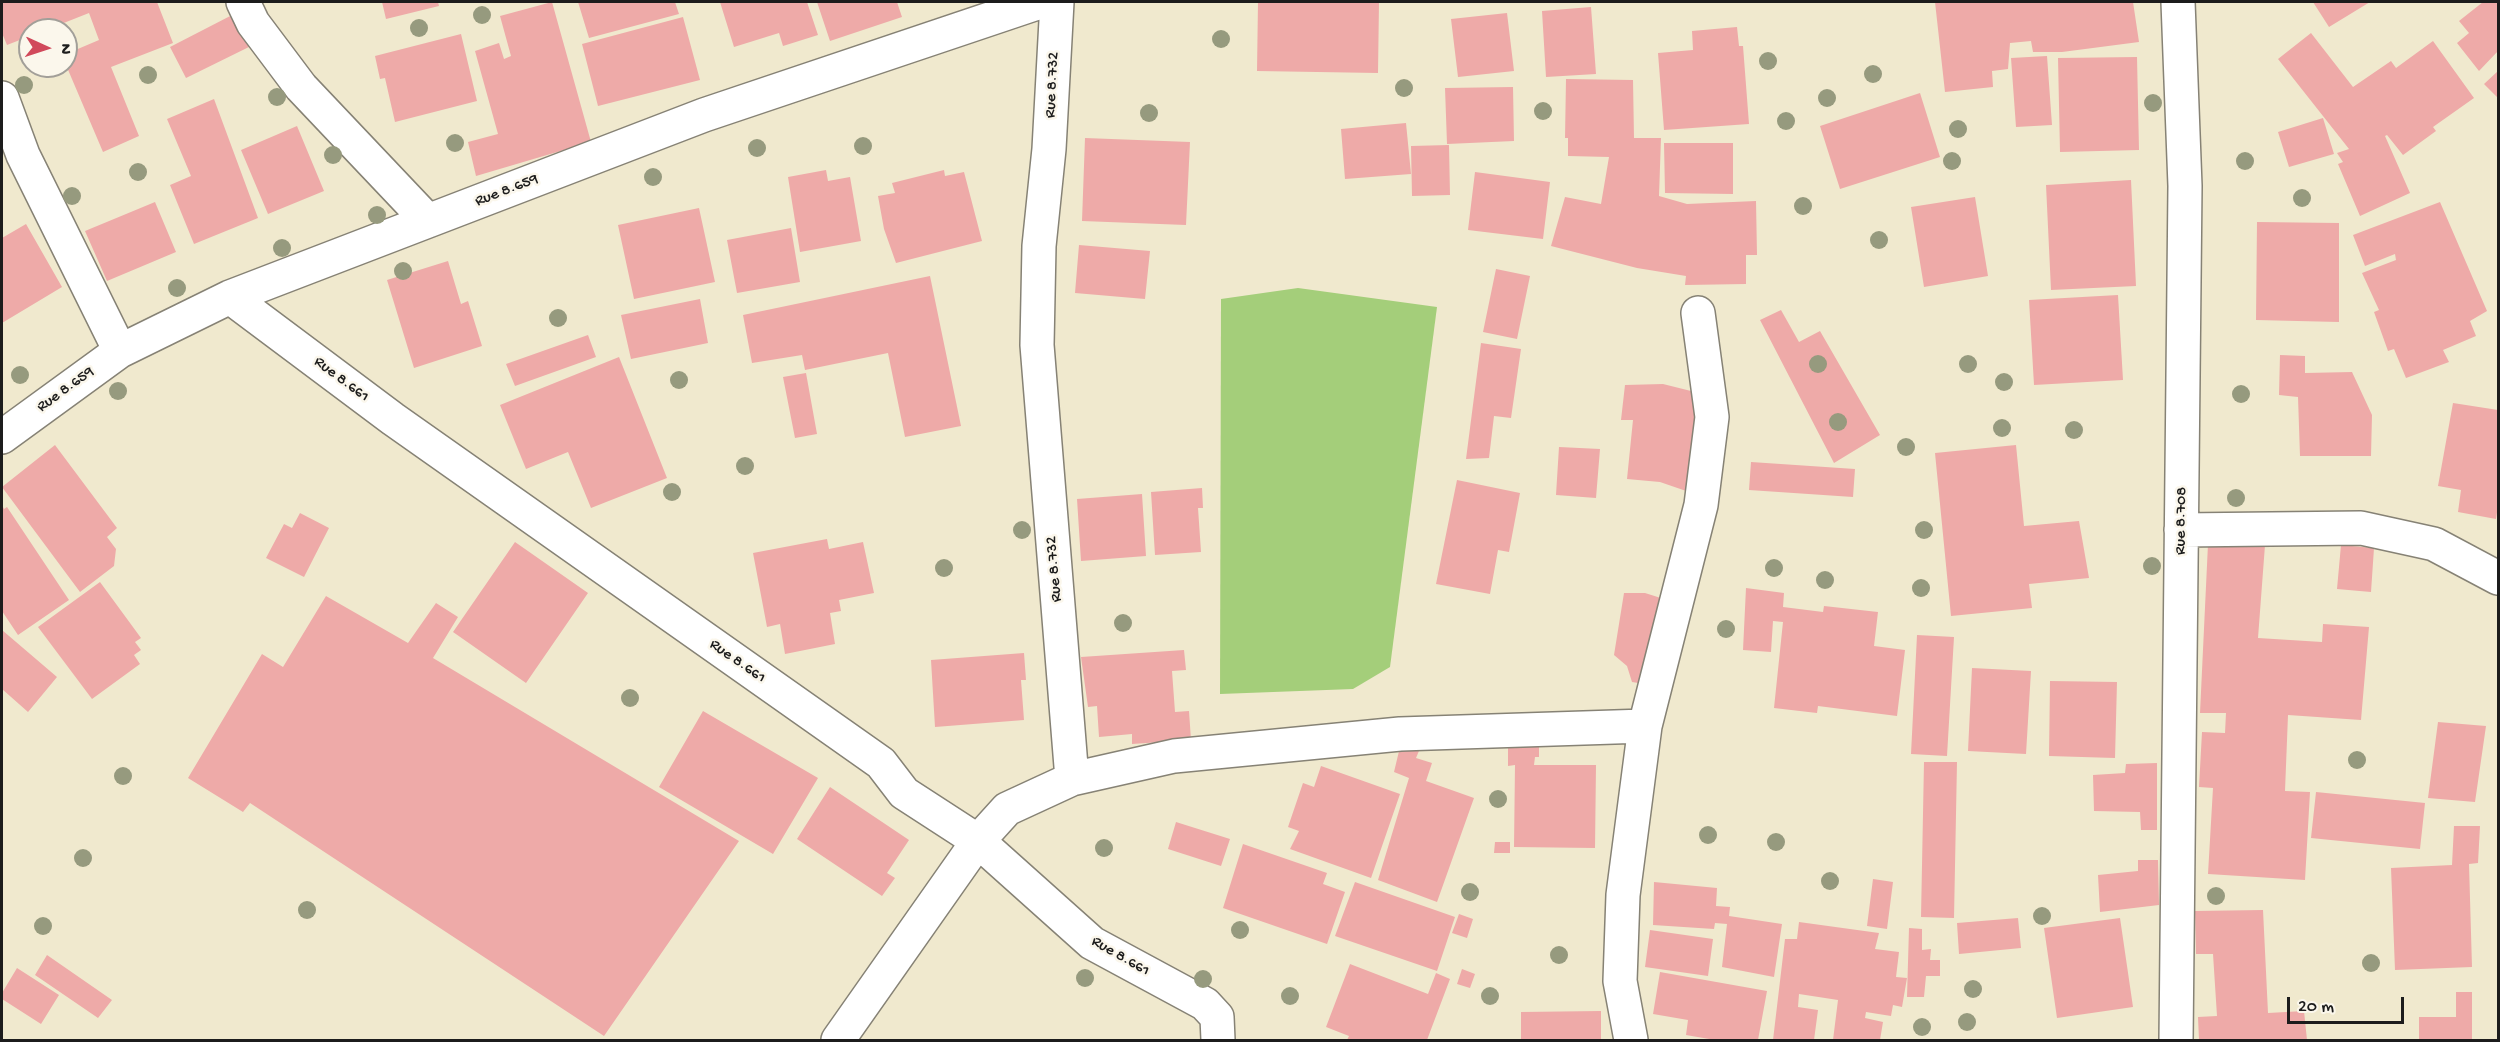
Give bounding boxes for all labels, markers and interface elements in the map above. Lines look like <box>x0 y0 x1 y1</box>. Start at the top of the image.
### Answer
north arrow <box>18 18 78 78</box>
text: N <box>55 43 74 55</box>
street label: Rue 8.732 <box>1042 51 1064 119</box>
street label: Rue 8.659 <box>473 170 541 212</box>
street label: Rue 8.661 <box>310 353 372 407</box>
street label: Rue 8.659 <box>34 363 98 417</box>
street label: Rue 8.708 <box>2172 487 2192 555</box>
street label: Rue 8.732 <box>1043 535 1067 603</box>
street label: Rue 8.661 <box>705 636 769 688</box>
street label: Rue 8.661 <box>1087 933 1153 981</box>
scale bar <box>2290 985 2407 1023</box>
text: 20 m <box>2298 997 2334 1018</box>

